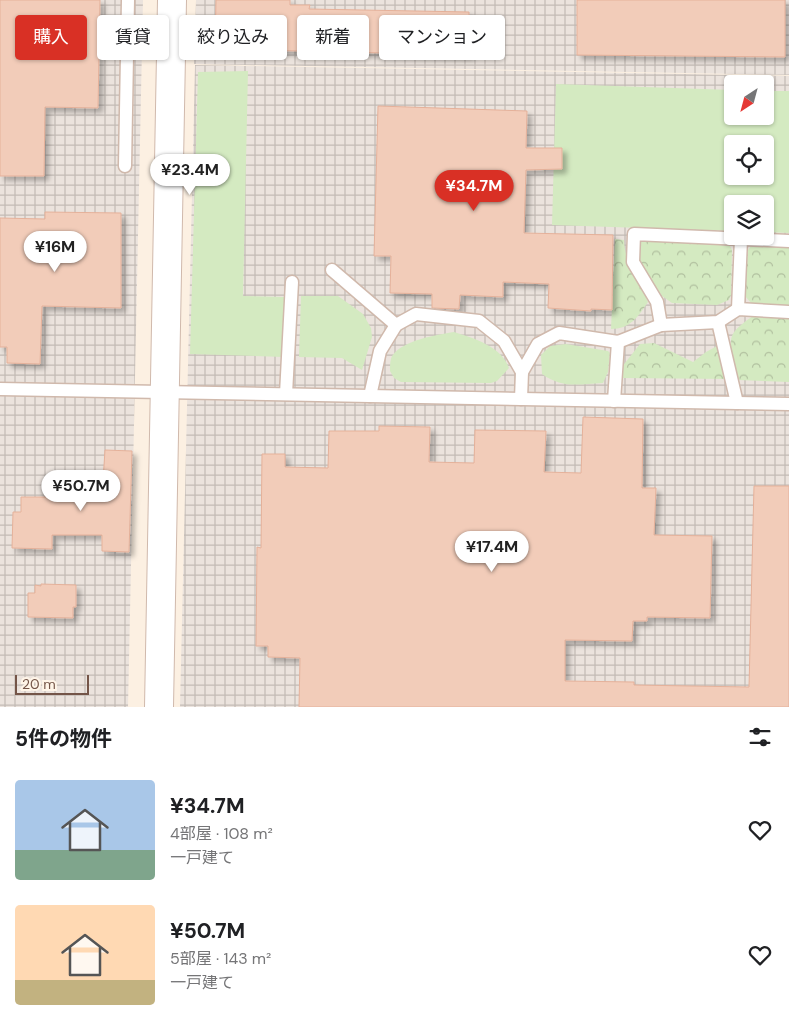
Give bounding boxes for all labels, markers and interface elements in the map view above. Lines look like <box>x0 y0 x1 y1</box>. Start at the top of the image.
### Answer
chip: 購入 <box>15 15 87 60</box>
chip: 賃貸 <box>97 15 169 60</box>
chip: 絞り込み <box>179 15 287 60</box>
chip: 新着 <box>297 15 369 60</box>
chip: マンション <box>379 15 505 60</box>
north arrow <box>724 75 774 125</box>
map controls <box>724 75 774 245</box>
button: locate <box>724 135 774 185</box>
pin: ¥23.4M <box>149 154 231 196</box>
text: ¥23.4M <box>161 159 219 180</box>
pin: ¥34.7M <box>433 170 515 212</box>
text: ¥34.7M <box>446 175 502 196</box>
button: layers <box>724 195 774 245</box>
pin: ¥16M <box>25 230 85 273</box>
text: ¥16M <box>35 236 75 257</box>
pin: ¥50.7M <box>40 470 122 512</box>
text: ¥50.7M <box>52 475 110 496</box>
pin: ¥17.4M <box>451 530 533 573</box>
text: ¥17.4M <box>466 536 518 557</box>
scale bar <box>15 672 89 695</box>
text: 20 m <box>22 675 56 693</box>
icon: filters <box>746 723 774 751</box>
text: 5件の物件 <box>15 725 112 753</box>
text: ¥34.7M <box>170 792 245 820</box>
icon: home <box>55 800 115 860</box>
icon: heart <box>746 816 774 844</box>
text: 4部屋 · 108 m² <box>170 823 273 844</box>
text: 一戸建て <box>170 847 234 868</box>
text: ¥50.7M <box>170 917 245 945</box>
icon: home <box>55 925 115 985</box>
icon: heart <box>746 941 774 969</box>
text: 5部屋 · 143 m² <box>170 948 271 969</box>
text: 一戸建て <box>170 972 234 993</box>

